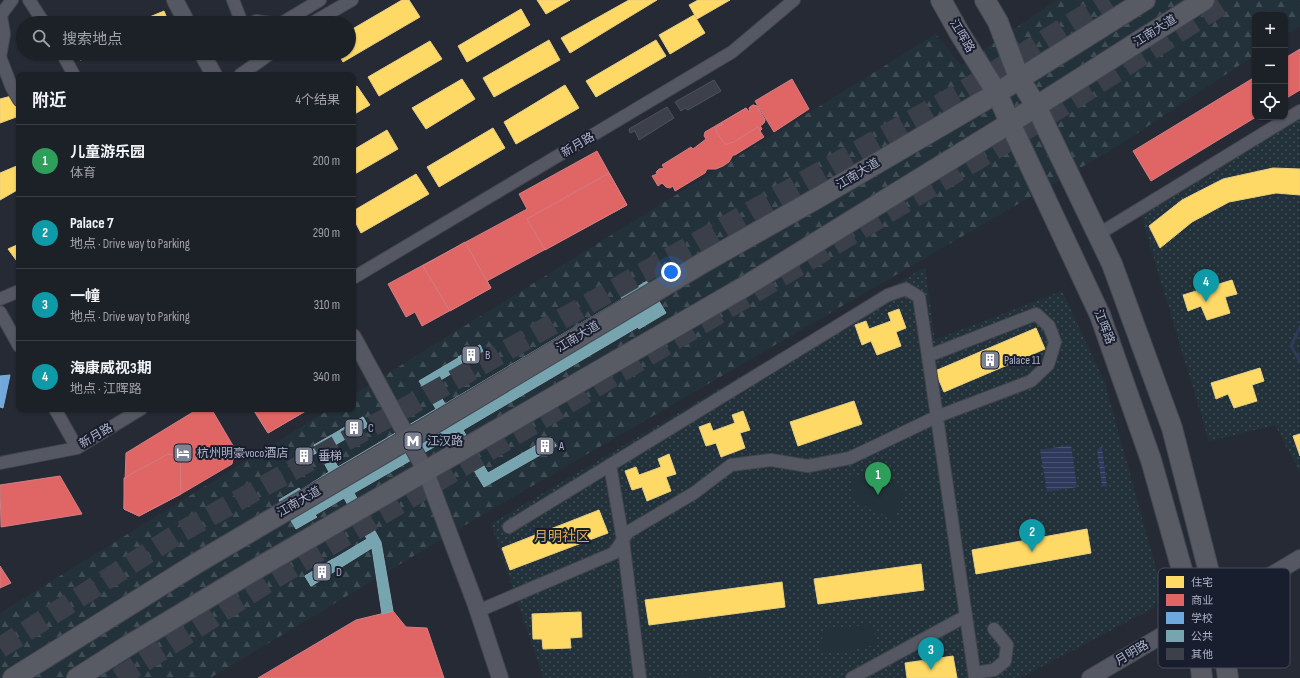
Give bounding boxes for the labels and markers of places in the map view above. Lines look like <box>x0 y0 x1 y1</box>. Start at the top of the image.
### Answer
pin: 4 <box>1193 269 1219 302</box>
building icon: B <box>460 344 482 366</box>
place label: B <box>485 348 490 363</box>
building icon: Palace 11 <box>979 349 1001 371</box>
place label: Palace 11 <box>1004 353 1041 368</box>
building icon: C <box>343 417 365 439</box>
place label: C <box>368 421 374 436</box>
metro station icon: 江汉路 <box>402 430 424 452</box>
place label: 江汉路 <box>427 434 463 449</box>
building icon: A <box>534 435 556 457</box>
place label: A <box>558 439 565 454</box>
hotel icon: 杭州明豪voco酒店 <box>172 442 194 464</box>
building icon: 垂梯 <box>293 445 315 467</box>
place label: 杭州明豪voco酒店 <box>197 446 288 461</box>
place label: 垂梯 <box>318 449 342 464</box>
pin: 1 <box>865 462 891 495</box>
pin: 2 <box>1019 519 1045 552</box>
building icon: D <box>311 561 333 583</box>
place label: D <box>336 565 342 580</box>
pin: 3 <box>918 637 944 670</box>

